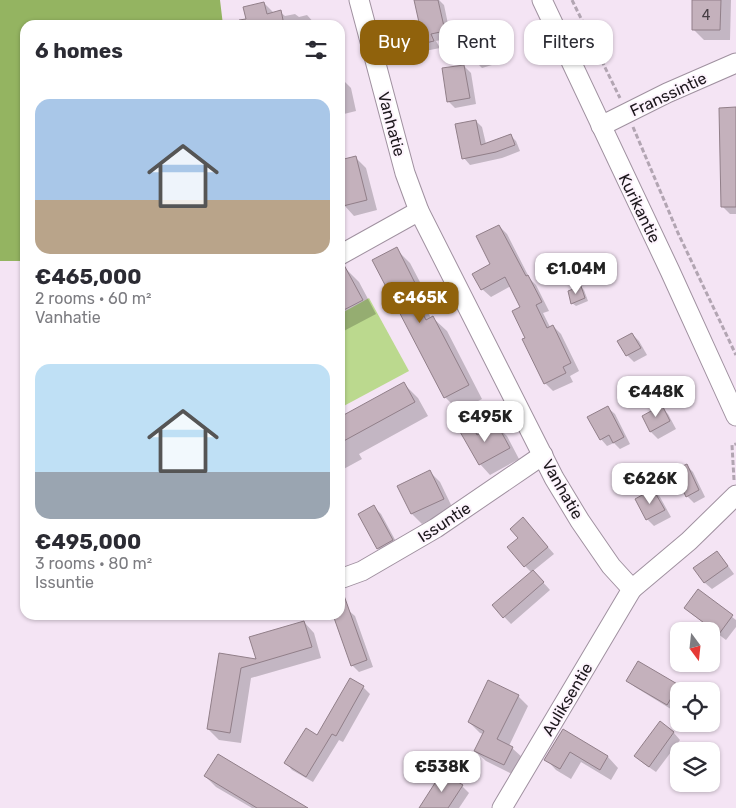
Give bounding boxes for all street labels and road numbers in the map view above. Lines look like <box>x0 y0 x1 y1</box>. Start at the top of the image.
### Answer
street label: Franssintie <box>627 68 710 120</box>
street label: Vanhatie <box>374 90 409 158</box>
street label: Kurikantie <box>615 171 664 246</box>
street label: Vanhatie <box>538 456 587 522</box>
street label: Issuntie <box>414 498 474 546</box>
street label: Auliksentie <box>538 659 597 739</box>

